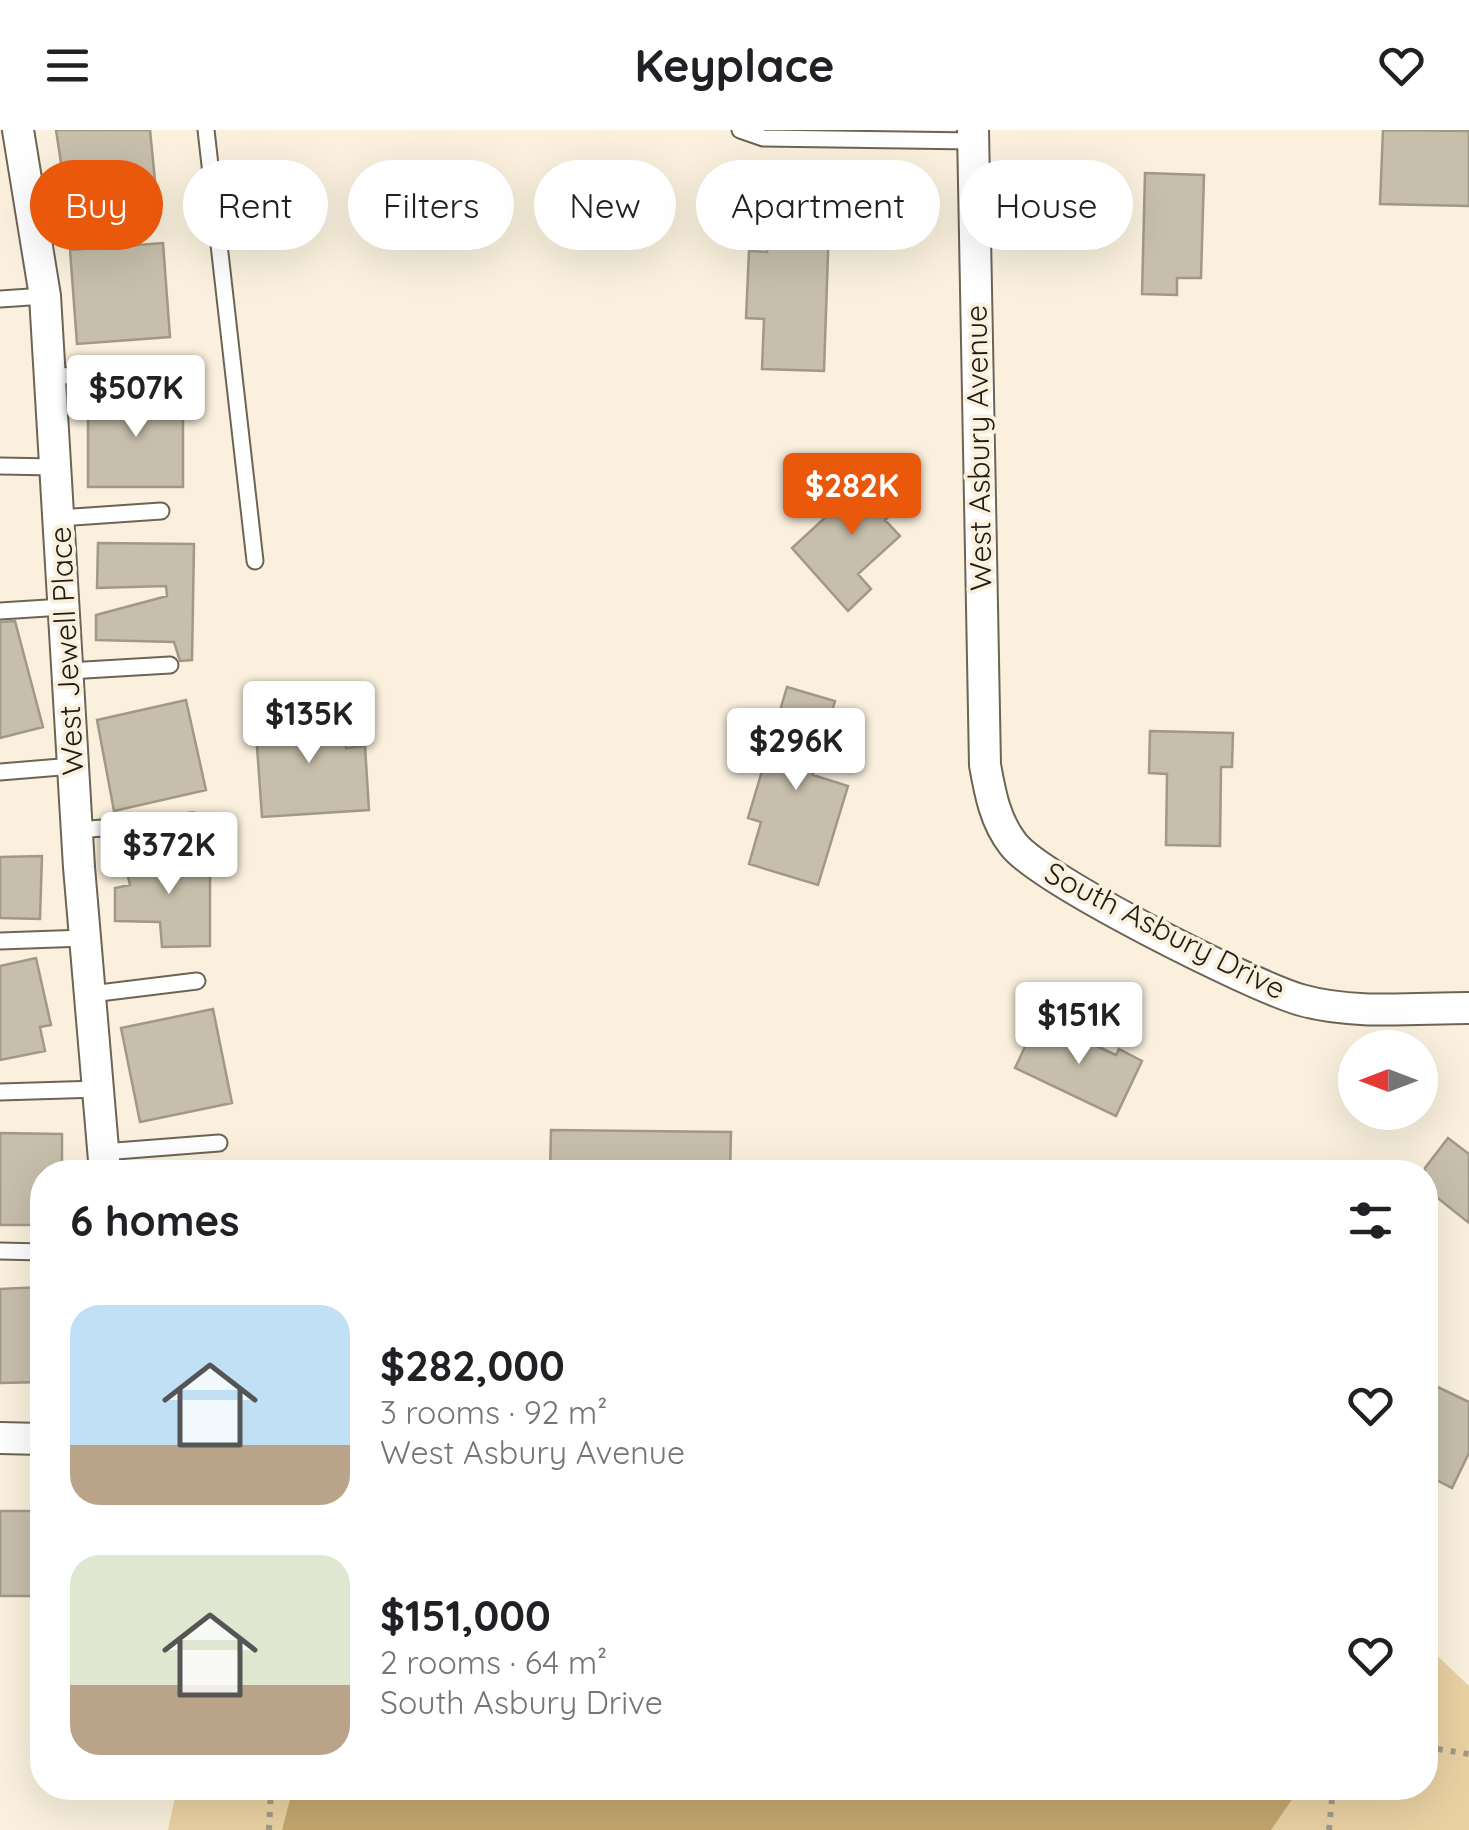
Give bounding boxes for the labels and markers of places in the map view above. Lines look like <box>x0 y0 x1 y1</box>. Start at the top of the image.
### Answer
pin: $507K <box>66 355 206 440</box>
pin: $282K <box>782 453 922 538</box>
pin: $135K <box>239 681 379 766</box>
pin: $296K <box>726 708 866 793</box>
pin: $372K <box>99 812 239 897</box>
pin: $151K <box>1009 982 1149 1067</box>

